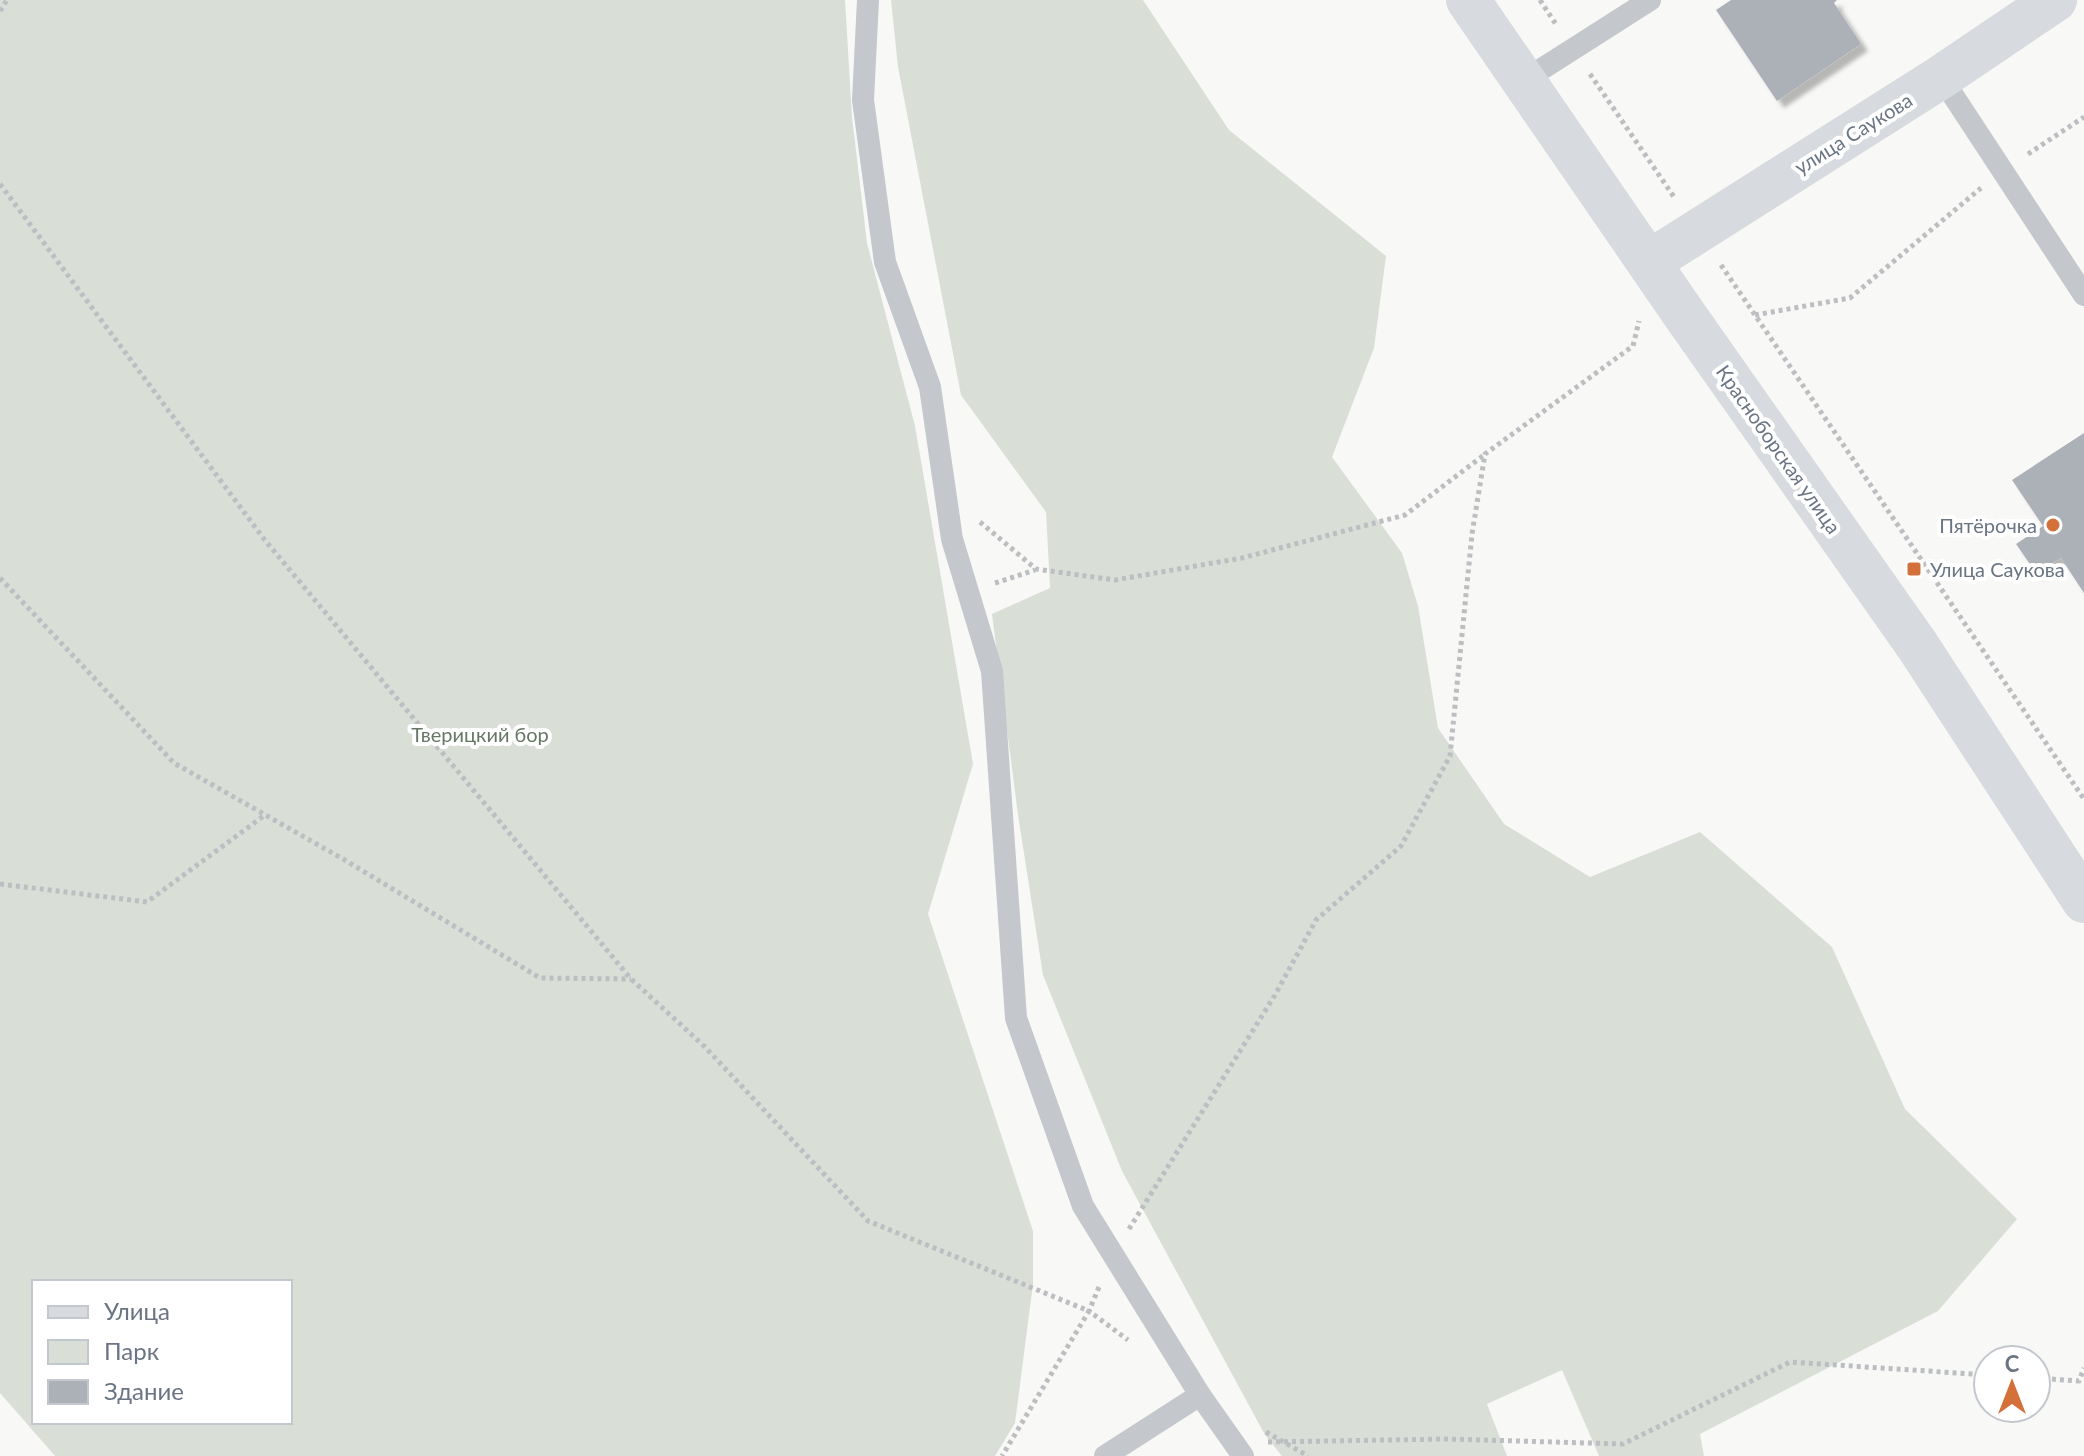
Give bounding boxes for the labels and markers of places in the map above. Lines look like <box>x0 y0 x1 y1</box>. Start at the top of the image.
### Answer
place label: Пятёрочка <box>1939 513 2037 537</box>
marker: Пятёрочка <box>2044 516 2062 534</box>
place label: Улица Саукова <box>1930 557 2065 581</box>
marker: Улица Саукова <box>1905 560 1923 578</box>

